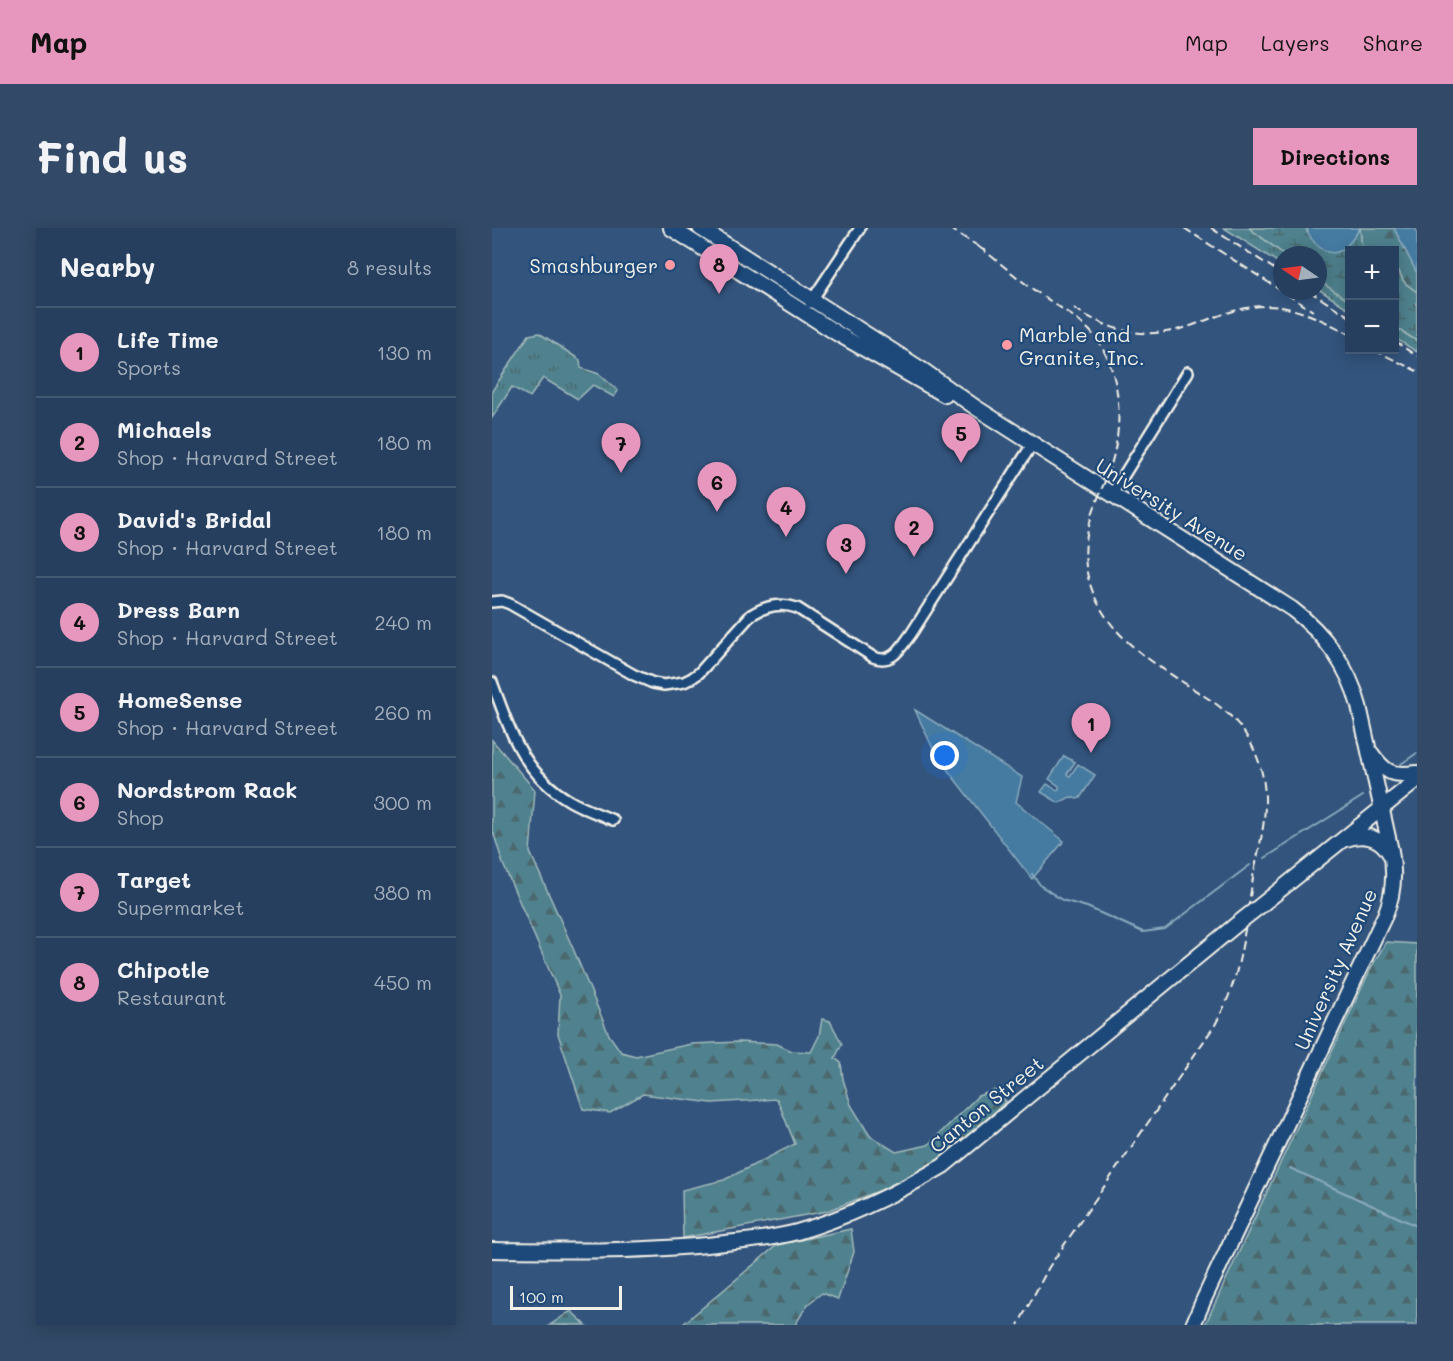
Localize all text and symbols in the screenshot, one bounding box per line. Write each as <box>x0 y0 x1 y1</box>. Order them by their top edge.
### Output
text: Map <box>30 24 87 60</box>
text: Map <box>1185 29 1228 56</box>
text: Layers <box>1261 29 1330 56</box>
text: Share <box>1363 29 1423 56</box>
button: Directions <box>1253 128 1417 185</box>
text: Find us <box>36 129 188 184</box>
pin: 8 <box>700 244 738 294</box>
north arrow <box>1273 246 1327 300</box>
map controls <box>1345 246 1399 354</box>
button: + <box>1345 246 1399 300</box>
text: Nearby <box>60 250 155 284</box>
place label: Smashburger <box>530 252 658 278</box>
text: 8 results <box>347 254 432 280</box>
marker: Smashburger <box>663 258 677 272</box>
button: − <box>1345 300 1399 354</box>
place label: Marble and Granite, Inc. <box>1019 321 1145 370</box>
text: Life Time <box>117 325 219 354</box>
marker: Marble and Granite, Inc. <box>1000 338 1014 352</box>
text: 1 <box>75 339 84 365</box>
text: 130 m <box>377 339 432 365</box>
text: Sports <box>117 354 181 380</box>
pin: 5 <box>942 414 980 463</box>
text: Michaels <box>117 415 212 444</box>
pin: 7 <box>602 424 640 473</box>
text: 2 <box>74 429 85 455</box>
text: 180 m <box>376 429 432 455</box>
text: Shop · Harvard Street <box>117 444 338 470</box>
street label: University Avenue <box>1091 452 1253 566</box>
pin: 6 <box>698 462 736 512</box>
pin: 4 <box>766 488 806 537</box>
text: David's Bridal <box>117 505 272 534</box>
pin: 2 <box>894 508 934 557</box>
text: 3 <box>74 519 86 545</box>
text: 180 m <box>376 519 432 545</box>
pin: 3 <box>826 524 866 574</box>
text: Shop · Harvard Street <box>117 534 338 560</box>
text: Dress Barn <box>117 595 240 624</box>
text: 4 <box>73 609 86 635</box>
text: 240 m <box>374 609 432 635</box>
text: Shop · Harvard Street <box>117 624 338 650</box>
text: HomeSense <box>117 685 242 714</box>
text: 5 <box>74 699 85 725</box>
text: 260 m <box>374 699 432 725</box>
pin: 1 <box>1072 704 1110 753</box>
text: Shop · Harvard Street <box>117 714 338 740</box>
your location <box>930 741 959 770</box>
text: Nordstrom Rack <box>117 775 297 804</box>
text: 6 <box>73 789 86 815</box>
text: 300 m <box>373 789 432 815</box>
text: Shop <box>117 804 164 830</box>
text: Target <box>117 865 191 894</box>
text: 7 <box>74 879 85 905</box>
text: 380 m <box>374 879 432 905</box>
street label: University Avenue <box>1288 884 1382 1054</box>
text: Supermarket <box>117 894 244 920</box>
text: Chipotle <box>117 955 210 984</box>
text: 8 <box>73 969 86 995</box>
text: 450 m <box>374 969 432 995</box>
text: Restaurant <box>117 984 227 1010</box>
street label: Canton Street <box>924 1050 1048 1158</box>
scale bar <box>510 1283 622 1310</box>
text: 100 m <box>519 1286 564 1307</box>

